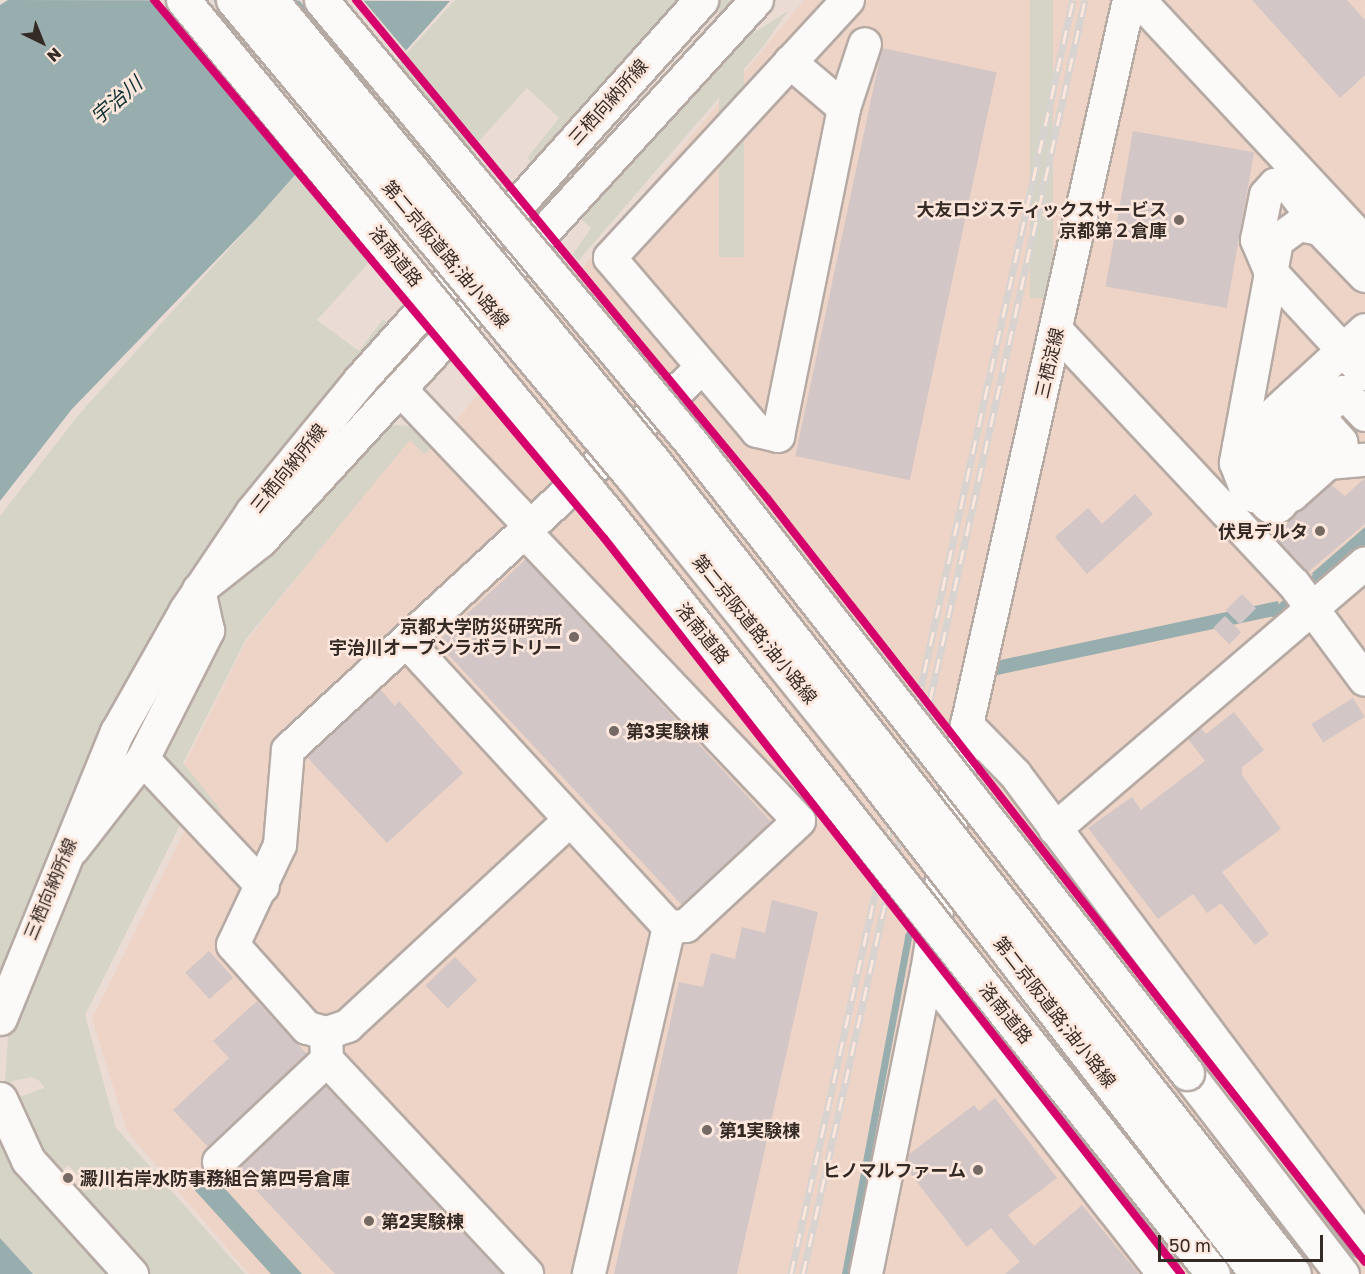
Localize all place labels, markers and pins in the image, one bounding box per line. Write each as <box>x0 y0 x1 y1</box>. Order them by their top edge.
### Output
place label: 大友ロジスティックスサービス 京都第２倉庫 <box>915 199 1167 242</box>
marker: 大友ロジスティックスサービス 京都第２倉庫 <box>1172 213 1186 227</box>
place label: 伏見デルタ <box>1218 520 1308 542</box>
marker: 伏見デルタ <box>1313 524 1327 538</box>
place label: 京都大学防災研究所 宇治川オープンラボラトリー <box>328 616 562 658</box>
marker: 京都大学防災研究所 宇治川オープンラボラトリー <box>567 630 581 644</box>
place label: 第3実験棟 <box>626 720 709 742</box>
marker: 第3実験棟 <box>607 724 621 738</box>
place label: 第1実験棟 <box>719 1119 800 1141</box>
marker: 第1実験棟 <box>700 1123 714 1137</box>
place label: ヒノマルファーム <box>822 1159 966 1181</box>
marker: ヒノマルファーム <box>971 1163 985 1177</box>
place label: 澱川右岸水防事務組合第四号倉庫 <box>80 1167 350 1189</box>
marker: 澱川右岸水防事務組合第四号倉庫 <box>61 1171 75 1185</box>
place label: 第2実験棟 <box>381 1210 464 1232</box>
marker: 第2実験棟 <box>362 1214 376 1228</box>

